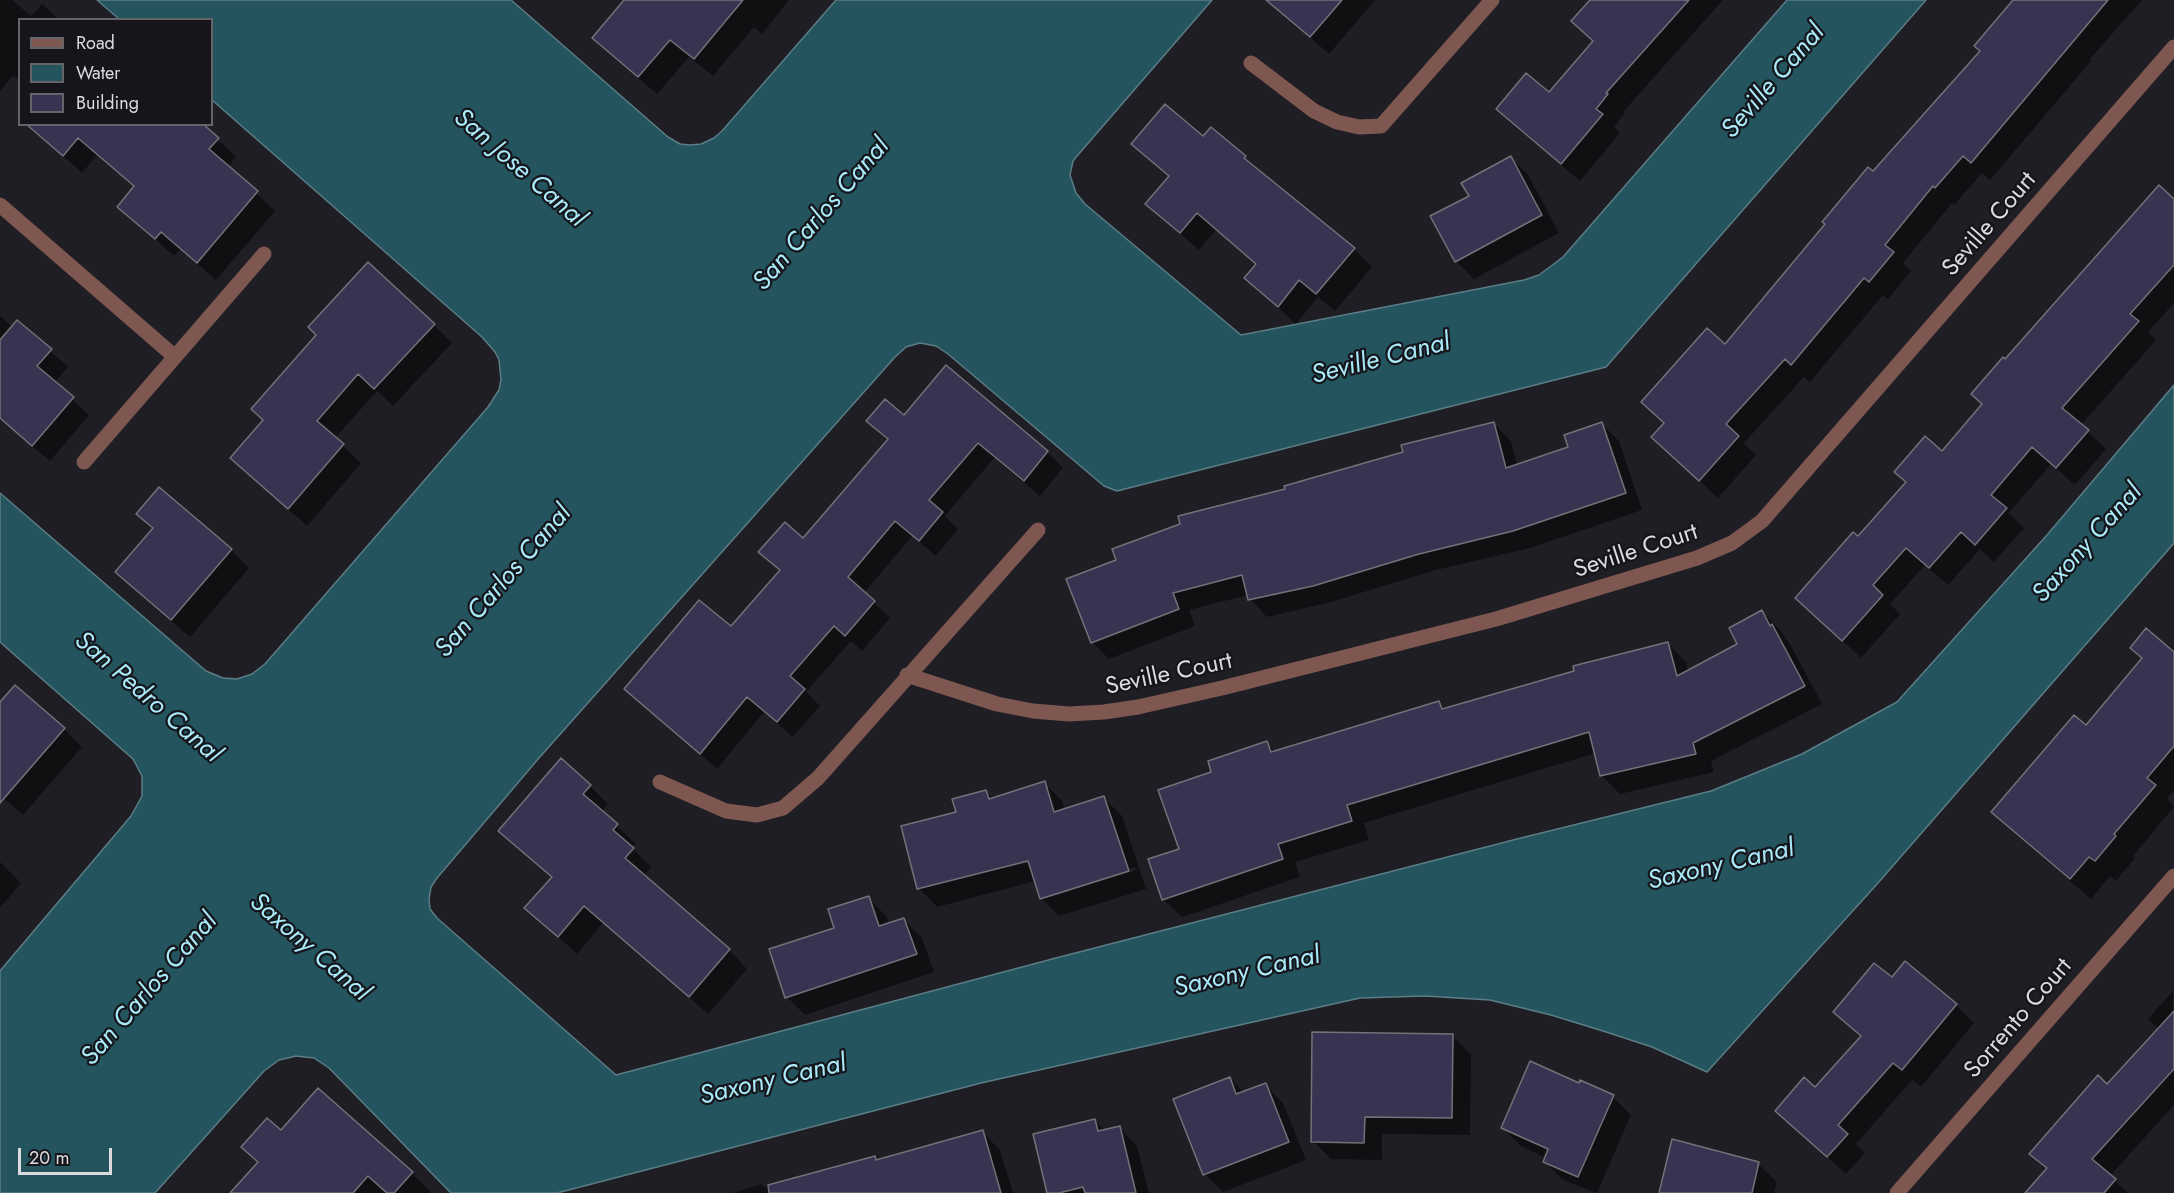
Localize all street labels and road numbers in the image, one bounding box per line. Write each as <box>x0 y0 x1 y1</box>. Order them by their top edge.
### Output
street label: Seville Court <box>1937 167 2043 283</box>
street label: Seville Court <box>1570 518 1702 586</box>
street label: Seville Court <box>1103 648 1235 702</box>
street label: Sorrento Court <box>1959 953 2079 1085</box>

